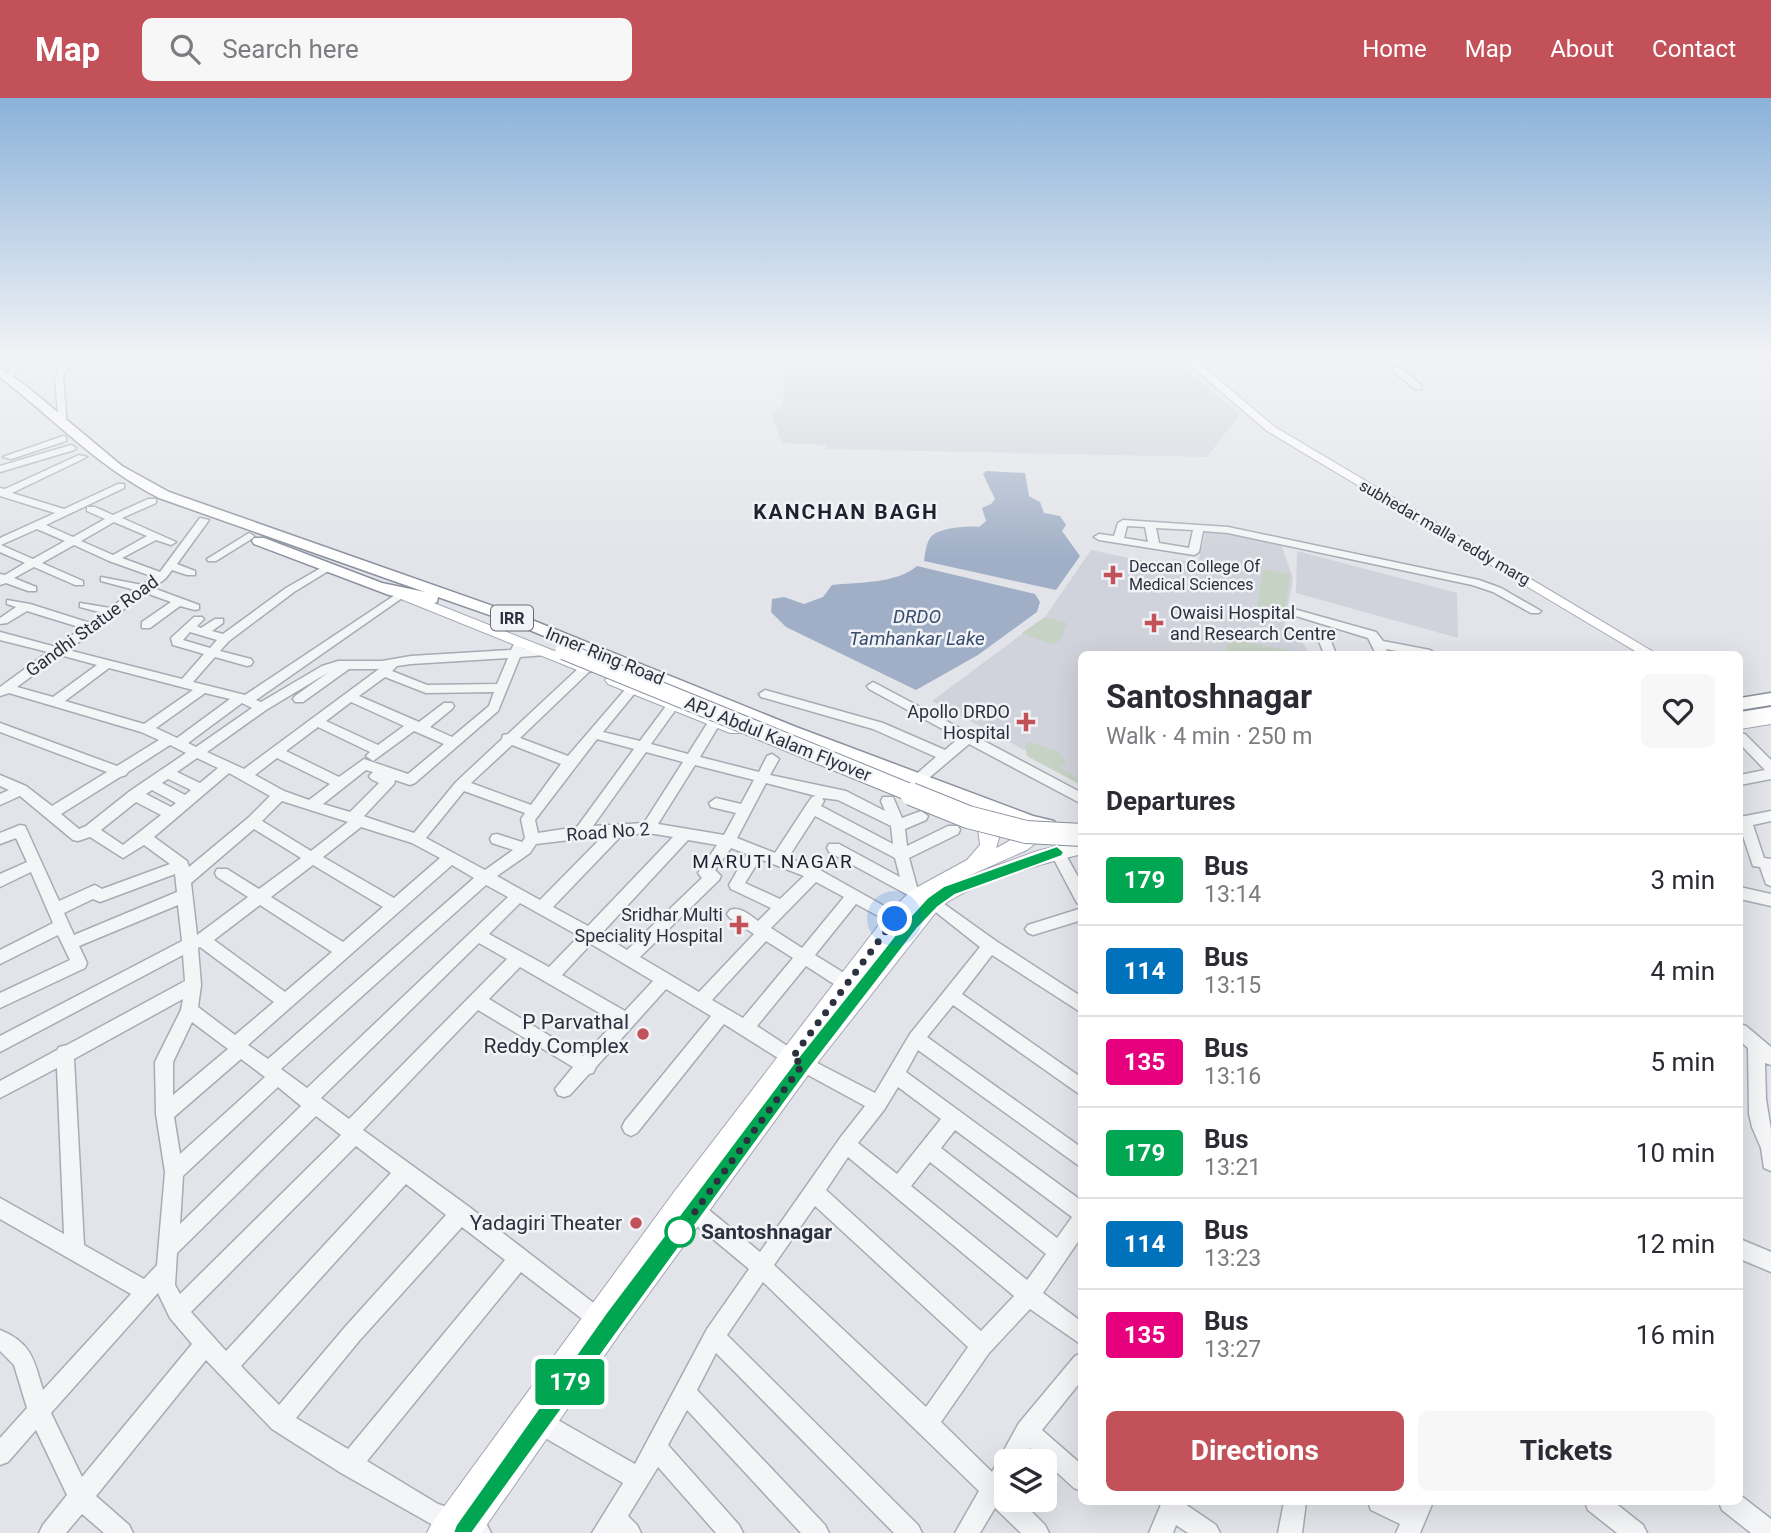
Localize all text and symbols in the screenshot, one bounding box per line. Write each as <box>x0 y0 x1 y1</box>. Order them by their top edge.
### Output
search box <box>142 18 632 81</box>
text: Map <box>35 30 100 69</box>
icon: search <box>166 30 204 68</box>
text: Search here <box>222 34 359 64</box>
text: Home <box>1362 35 1427 63</box>
text: Map <box>1465 35 1512 63</box>
text: About <box>1550 35 1614 63</box>
text: Contact <box>1652 35 1736 63</box>
street label: subhedar malla reddy marg <box>1356 476 1534 589</box>
district label: KANCHAN BAGH <box>753 500 939 524</box>
place label: Deccan College Of Medical Sciences <box>1129 557 1260 594</box>
marker: Deccan College Of Medical Sciences <box>1103 565 1123 585</box>
street label: Gandhi Statue Road <box>21 571 162 681</box>
place label: Owaisi Hospital and Research Centre <box>1170 602 1336 644</box>
water label: DRDO Tamhankar Lake <box>849 605 985 650</box>
road number: IRR <box>491 606 533 631</box>
marker: Owaisi Hospital and Research Centre <box>1144 613 1164 633</box>
street label: Inner Ring Road <box>543 622 668 689</box>
button: heart <box>1641 674 1715 748</box>
text: Santoshnagar <box>1106 677 1312 716</box>
street label: APJ Abdul Kalam Flyover <box>682 692 874 786</box>
place label: Apollo DRDO Hospital <box>907 701 1010 743</box>
marker: Apollo DRDO Hospital <box>1016 712 1036 732</box>
text: Walk · 4 min · 250 m <box>1106 723 1312 750</box>
text: Departures <box>1106 786 1236 816</box>
street label: Road No 2 <box>566 818 650 845</box>
district label: MARUTI NAGAR <box>692 850 854 873</box>
text: Bus <box>1204 851 1249 881</box>
text: 3 min <box>1650 865 1715 895</box>
text: 179 <box>1124 866 1165 894</box>
text: 13:14 <box>1204 881 1261 908</box>
your location <box>877 901 912 936</box>
place label: Sridhar Multi Speciality Hospital <box>575 904 723 946</box>
marker: Sridhar Multi Speciality Hospital <box>729 915 749 935</box>
text: Bus <box>1204 942 1249 972</box>
text: 4 min <box>1650 956 1715 986</box>
text: 114 <box>1124 957 1165 985</box>
text: 13:15 <box>1204 972 1261 999</box>
place label: P Parvathal Reddy Complex <box>484 1010 629 1058</box>
marker: P Parvathal Reddy Complex <box>635 1026 651 1042</box>
text: Bus <box>1204 1033 1249 1063</box>
text: 5 min <box>1650 1047 1715 1077</box>
text: 135 <box>1124 1048 1165 1076</box>
text: 13:16 <box>1204 1063 1261 1090</box>
text: Bus <box>1204 1124 1249 1154</box>
text: 10 min <box>1636 1138 1715 1168</box>
text: 179 <box>1124 1139 1165 1167</box>
text: 13:21 <box>1204 1154 1261 1181</box>
place label: Yadagiri Theater <box>470 1211 622 1235</box>
marker: Yadagiri Theater <box>628 1215 644 1231</box>
text: Bus <box>1204 1215 1249 1245</box>
marker: Santoshnagar <box>665 1217 695 1247</box>
place label: Santoshnagar <box>701 1220 832 1244</box>
text: 12 min <box>1636 1229 1715 1259</box>
text: 114 <box>1124 1230 1165 1258</box>
text: 13:23 <box>1204 1245 1261 1272</box>
text: Bus <box>1204 1306 1249 1336</box>
text: 16 min <box>1636 1320 1715 1350</box>
text: 135 <box>1124 1321 1165 1349</box>
text: 13:27 <box>1204 1336 1261 1363</box>
line badge: 179 <box>530 1359 610 1405</box>
text: 179 <box>549 1368 591 1396</box>
button: Directions <box>1106 1411 1404 1491</box>
button: Tickets <box>1418 1411 1715 1491</box>
map controls <box>994 1449 1057 1512</box>
button: layers <box>994 1449 1057 1512</box>

